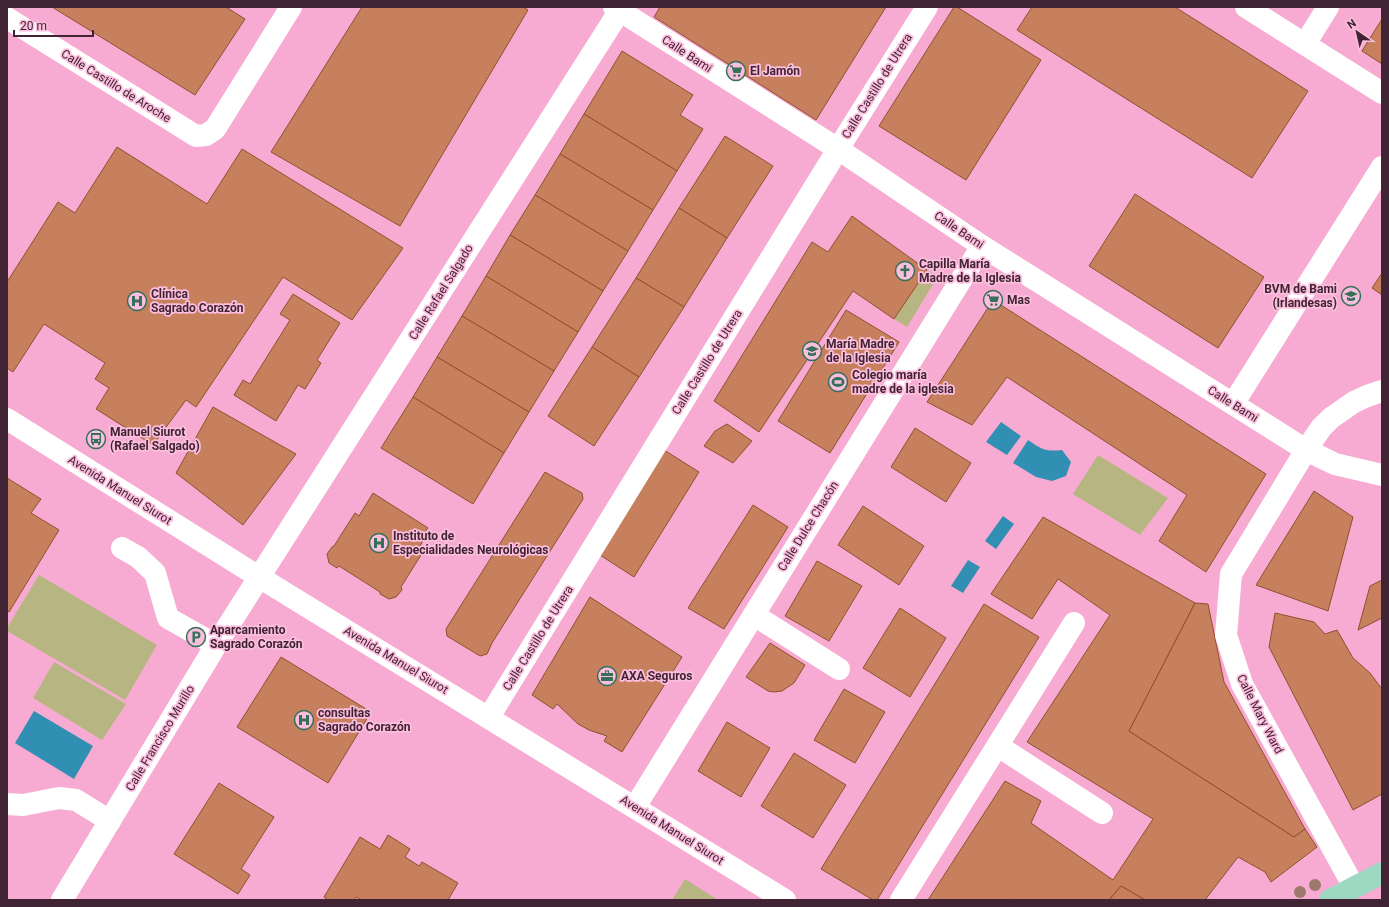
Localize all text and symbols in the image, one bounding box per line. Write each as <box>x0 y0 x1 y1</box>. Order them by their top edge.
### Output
scale bar <box>14 12 93 38</box>
north arrow <box>1337 12 1377 52</box>
text: N <box>1345 16 1359 32</box>
text: 20 m <box>20 19 47 33</box>
street label: Calle Castillo de Utrera <box>839 31 915 141</box>
street label: Calle Bami <box>659 33 715 75</box>
street label: Calle Castillo de Aroche <box>59 47 173 125</box>
supermarket icon: El Jamón <box>725 60 747 82</box>
place label: El Jamón <box>750 64 800 78</box>
street label: Calle Bami <box>931 208 987 252</box>
street label: Calle Rafael Salgado <box>406 242 476 342</box>
place label: Capilla María Madre de la Iglesia <box>919 257 1022 285</box>
church icon: Capilla María Madre de la Iglesia <box>894 260 916 282</box>
place label: BVM de Bami (Irlandesas) <box>1264 282 1337 310</box>
school or university icon: BVM de Bami (Irlandesas) <box>1340 285 1362 307</box>
place label: Clínica Sagrado Corazón <box>151 287 244 315</box>
supermarket icon: Mas <box>982 289 1004 311</box>
hospital icon: Clínica Sagrado Corazón <box>126 290 148 312</box>
place label: Mas <box>1007 293 1030 307</box>
street label: Calle Castillo de Utrera <box>669 307 745 417</box>
place label: María Madre de la Iglesia <box>826 337 895 365</box>
school or university icon: María Madre de la Iglesia <box>801 340 823 362</box>
place label: Colegio maría madre de la iglesia <box>852 368 954 396</box>
sports icon: Colegio maría madre de la iglesia <box>827 371 849 393</box>
street label: Calle Bami <box>1205 383 1261 425</box>
place label: Manuel Siurot (Rafael Salgado) <box>110 425 200 453</box>
bus stop icon: Manuel Siurot (Rafael Salgado) <box>85 428 107 450</box>
street label: Avenida Manuel Siurot <box>66 452 174 528</box>
street label: Calle Dulce Chacón <box>775 479 841 573</box>
place label: Instituto de Especialidades Neurológicas <box>393 529 548 557</box>
hospital icon: Instituto de Especialidades Neurológicas <box>368 532 390 554</box>
street label: Calle Castillo de Utrera <box>500 583 576 693</box>
place label: Aparcamiento Sagrado Corazón <box>210 623 303 651</box>
street label: Avenida Manuel Siurot <box>341 623 451 697</box>
parking icon: Aparcamiento Sagrado Corazón <box>185 626 207 648</box>
office icon: AXA Seguros <box>596 665 618 687</box>
place label: AXA Seguros <box>621 669 692 683</box>
street label: Calle Mary Ward <box>1234 672 1286 756</box>
street label: Calle Francisco Murillo <box>123 682 197 794</box>
place label: consultas Sagrado Corazón <box>318 706 411 734</box>
hospital icon: consultas Sagrado Corazón <box>293 709 315 731</box>
street label: Avenida Manuel Siurot <box>618 792 726 868</box>

